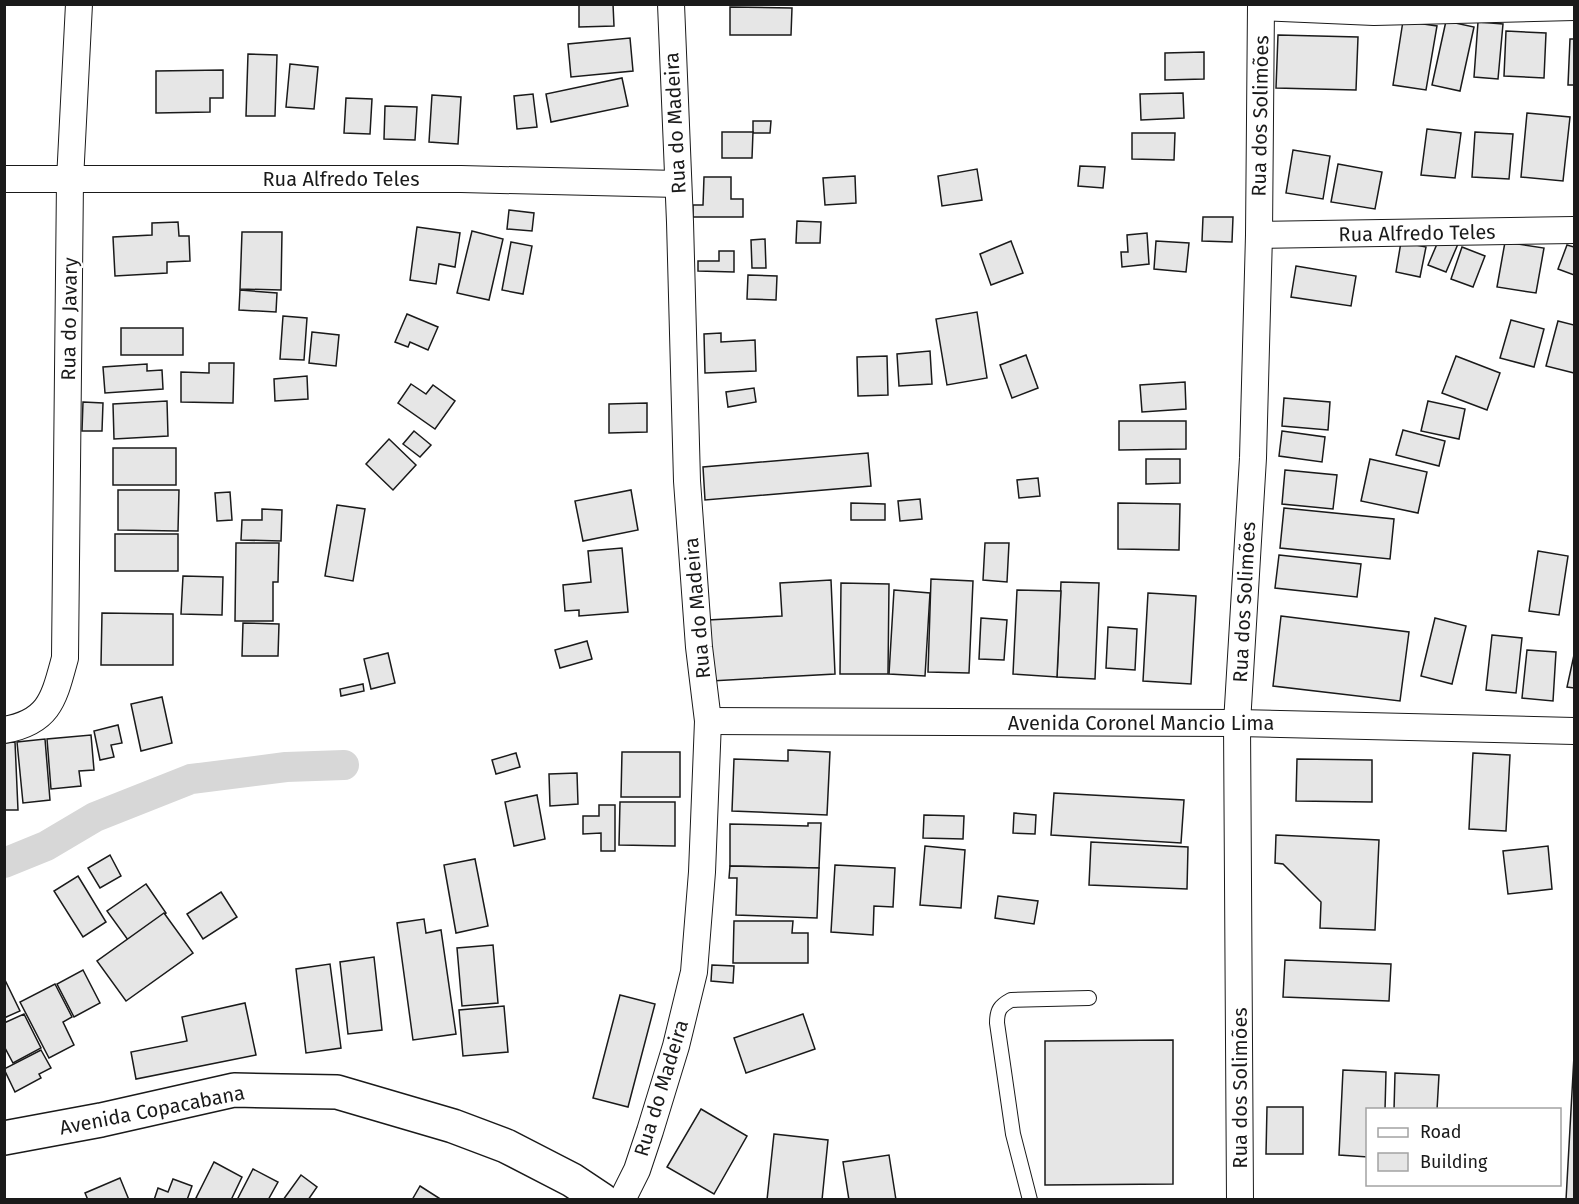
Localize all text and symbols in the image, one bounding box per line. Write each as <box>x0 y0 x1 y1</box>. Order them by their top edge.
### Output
street label: Rua dos Solimões <box>1247 35 1273 197</box>
street label: Rua do Madeira <box>659 52 691 194</box>
street label: Rua Alfredo Teles <box>262 167 420 191</box>
street label: Rua Alfredo Teles <box>1338 220 1496 246</box>
street label: Rua do Javary <box>56 257 82 381</box>
street label: Rua dos Solimões <box>1228 521 1260 683</box>
street label: Rua do Madeira <box>679 536 715 680</box>
street label: Avenida Coronel Mancio Lima <box>1008 711 1274 735</box>
street label: Rua dos Solimões <box>1228 1007 1252 1169</box>
street label: Rua do Madeira <box>629 1017 693 1159</box>
street label: Avenida Copacabana <box>57 1080 247 1140</box>
legend <box>1366 1108 1561 1186</box>
text: Road <box>1420 1121 1462 1143</box>
text: Building <box>1420 1151 1488 1173</box>

